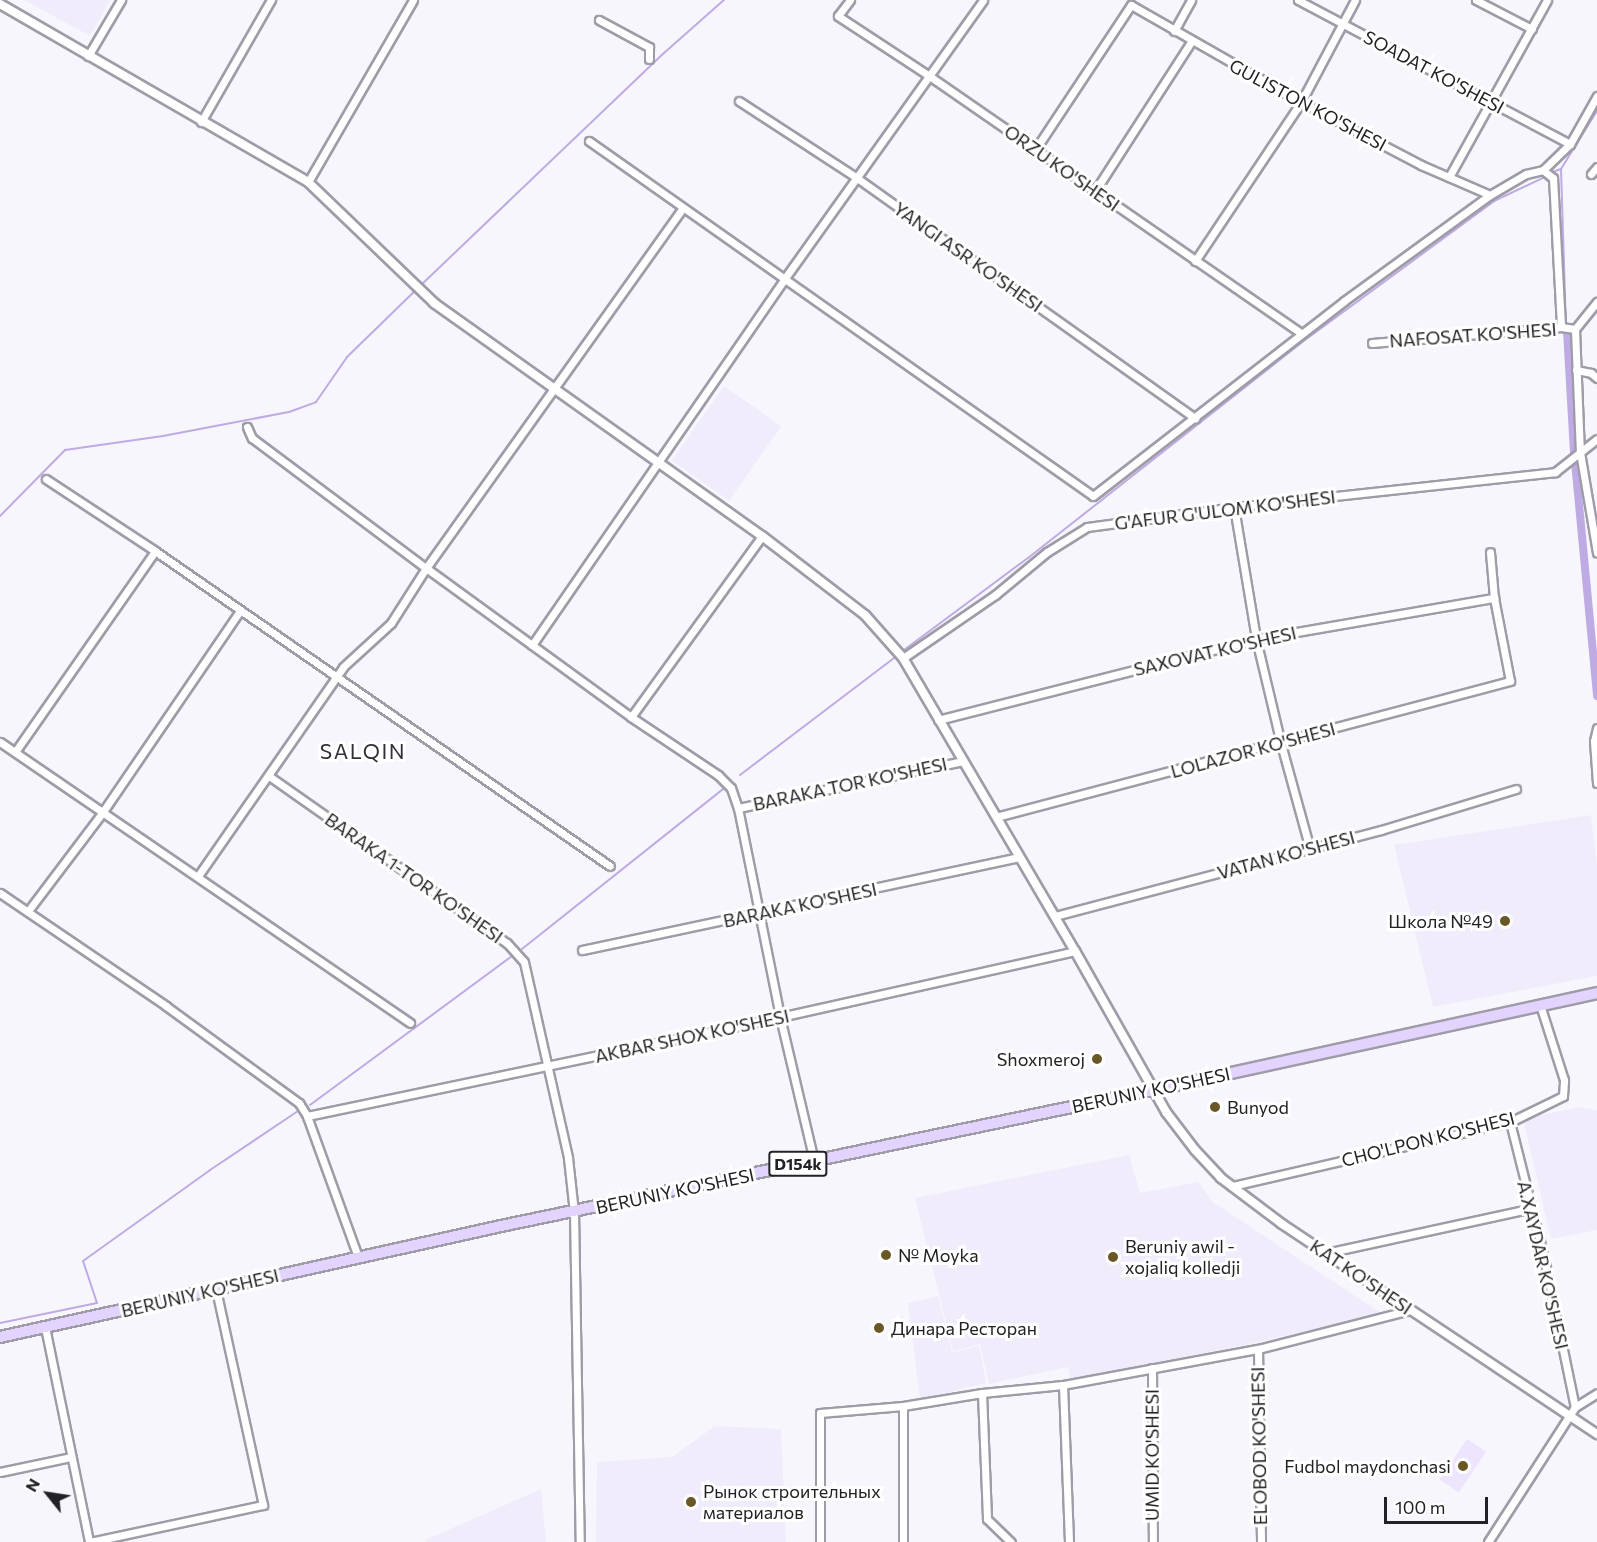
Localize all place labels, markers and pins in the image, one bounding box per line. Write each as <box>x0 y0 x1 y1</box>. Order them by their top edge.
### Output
place label: Школа №49 <box>1388 910 1493 932</box>
marker: Школа №49 <box>1498 914 1512 928</box>
place label: Shoxmeroj <box>997 1048 1085 1070</box>
marker: Shoxmeroj <box>1090 1052 1104 1066</box>
place label: Bunyod <box>1227 1096 1289 1118</box>
marker: Bunyod <box>1208 1100 1222 1114</box>
place label: Beruniy awil - xojaliq kolledji <box>1125 1236 1240 1278</box>
place label: № Moyka <box>898 1244 979 1266</box>
marker: № Moyka <box>879 1248 893 1262</box>
marker: Beruniy awil - xojaliq kolledji <box>1106 1250 1120 1264</box>
place label: Динара Ресторан <box>891 1317 1037 1339</box>
marker: Динара Ресторан <box>872 1321 886 1335</box>
place label: Fudbol maydonchasi <box>1284 1455 1451 1477</box>
marker: Fudbol maydonchasi <box>1456 1459 1470 1473</box>
place label: Рынок строительных материалов <box>703 1481 881 1524</box>
marker: Рынок строительных материалов <box>684 1495 698 1509</box>

